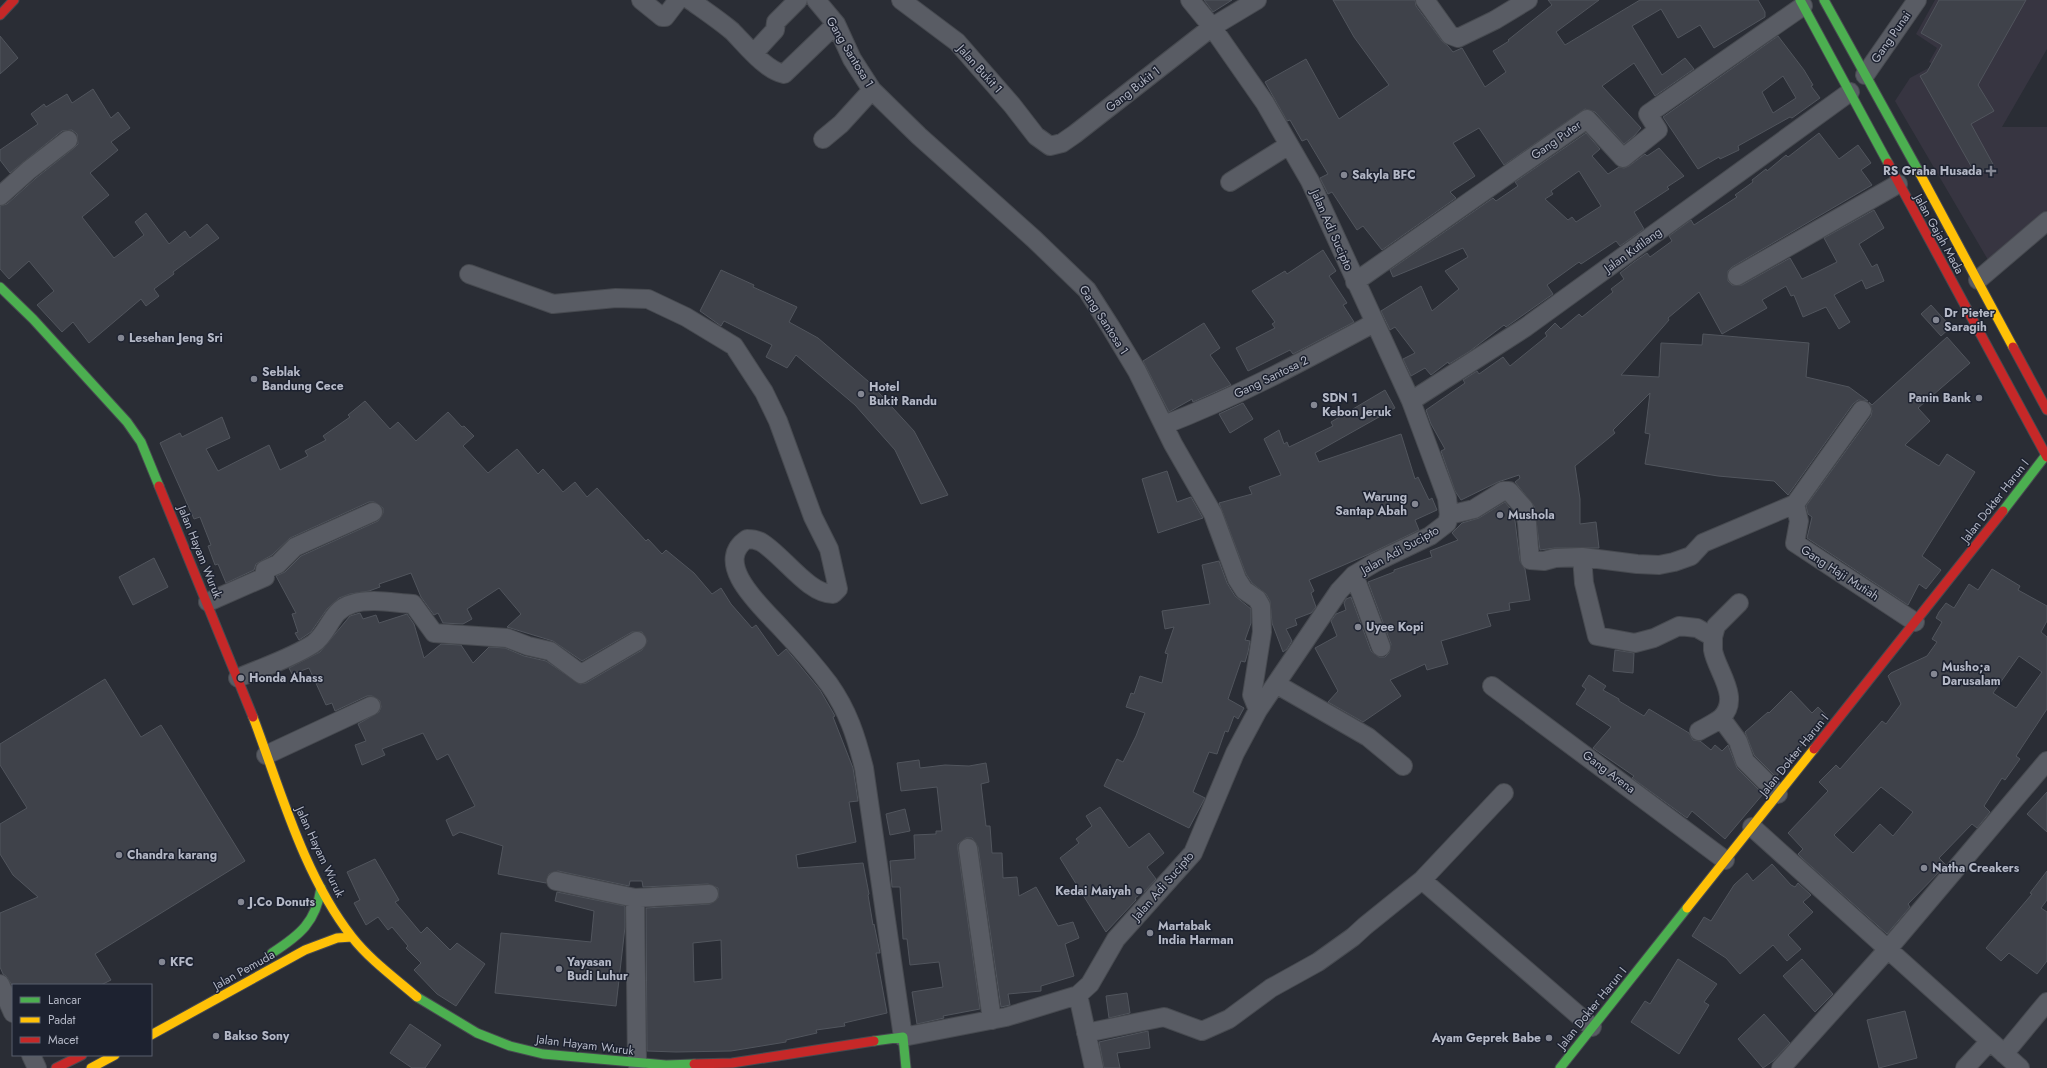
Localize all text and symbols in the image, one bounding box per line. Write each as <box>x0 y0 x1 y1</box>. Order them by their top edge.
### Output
street label: Gang Punai <box>1867 7 1915 67</box>
street label: Gang Santosa 1 <box>822 13 878 91</box>
street label: Jalan Bukit 1 <box>952 39 1007 97</box>
street label: Gang Bukit 1 <box>1102 62 1164 116</box>
street label: Gang Puter <box>1527 116 1585 164</box>
place label: RS Graha Husada <box>1883 162 1982 180</box>
marker: RS Graha Husada <box>1985 165 1997 177</box>
place label: Sakyla BFC <box>1352 166 1416 184</box>
marker: Sakyla BFC <box>1339 170 1349 180</box>
street label: Jalan Adi Sucipto <box>1305 185 1358 274</box>
street label: Jalan Gajah Mada <box>1909 189 1969 277</box>
street label: Jalan Kutilang <box>1599 223 1666 278</box>
street label: Gang Santosa 1 <box>1075 282 1133 358</box>
place label: Dr Pieter Saragih <box>1944 304 1995 336</box>
marker: Dr Pieter Saragih <box>1931 315 1941 325</box>
place label: Lesehan Jeng Sri <box>129 329 223 347</box>
marker: Lesehan Jeng Sri <box>116 333 126 343</box>
street label: Gang Santosa 2 <box>1231 351 1311 403</box>
place label: Seblak Bandung Cece <box>262 363 344 395</box>
marker: Seblak Bandung Cece <box>249 374 259 384</box>
place label: Hotel Bukit Randu <box>869 378 937 410</box>
marker: Hotel Bukit Randu <box>856 389 866 399</box>
place label: SDN 1 Kebon Jeruk <box>1322 389 1392 421</box>
place label: Panin Bank <box>1908 389 1971 407</box>
marker: Panin Bank <box>1974 393 1984 403</box>
marker: SDN 1 Kebon Jeruk <box>1309 400 1319 410</box>
street label: Jalan Dokter Harun I <box>1955 455 2033 548</box>
place label: Warung Santap Abah <box>1335 488 1407 520</box>
marker: Warung Santap Abah <box>1410 499 1420 509</box>
street label: Jalan Hayam Wuruk <box>172 501 227 602</box>
place label: Mushola <box>1508 506 1555 524</box>
marker: Mushola <box>1495 510 1505 520</box>
street label: Jalan Adi Sucipto <box>1356 521 1443 580</box>
street label: Gang Haji Mutiah <box>1797 541 1883 605</box>
place label: Uyee Kopi <box>1366 618 1424 636</box>
marker: Uyee Kopi <box>1353 622 1363 632</box>
place label: Musho;a Darusalam <box>1942 658 2001 690</box>
place label: Honda Ahass <box>249 669 323 687</box>
marker: Musho;a Darusalam <box>1929 669 1939 679</box>
marker: Honda Ahass <box>236 673 246 683</box>
street label: Jalan Dokter Harun I <box>1754 710 1833 802</box>
street label: Gang Arena <box>1579 746 1639 798</box>
street label: Jalan Hayam Wuruk <box>290 802 349 901</box>
place label: Chandra karang <box>127 846 217 864</box>
street label: Jalan Adi Sucipto <box>1126 847 1198 926</box>
marker: Chandra karang <box>114 850 124 860</box>
place label: Natha Creakers <box>1932 859 2020 877</box>
marker: Natha Creakers <box>1919 863 1929 873</box>
place label: Kedai Maiyah <box>1055 882 1131 900</box>
marker: Kedai Maiyah <box>1134 886 1144 896</box>
place label: J.Co Donuts <box>247 893 315 911</box>
marker: J.Co Donuts <box>236 897 246 907</box>
place label: Martabak India Harman <box>1158 917 1234 949</box>
marker: Martabak India Harman <box>1145 928 1155 938</box>
street label: Jalan Pemuda <box>208 946 278 995</box>
place label: KFC <box>170 953 193 971</box>
place label: Yayasan Budi Luhur <box>566 953 628 985</box>
marker: KFC <box>157 957 167 967</box>
street label: Jalan Dokter Harun I <box>1552 963 1631 1055</box>
marker: Yayasan Budi Luhur <box>554 964 564 974</box>
legend <box>12 984 152 1056</box>
text: Lancar <box>48 991 82 1009</box>
text: Padat <box>48 1011 76 1029</box>
place label: Bakso Sony <box>224 1027 290 1045</box>
place label: Ayam Geprek Babe <box>1431 1029 1541 1047</box>
street label: Jalan Hayam Wuruk <box>533 1030 636 1060</box>
text: Macet <box>48 1031 78 1049</box>
marker: Bakso Sony <box>211 1031 221 1041</box>
marker: Ayam Geprek Babe <box>1544 1033 1554 1043</box>

